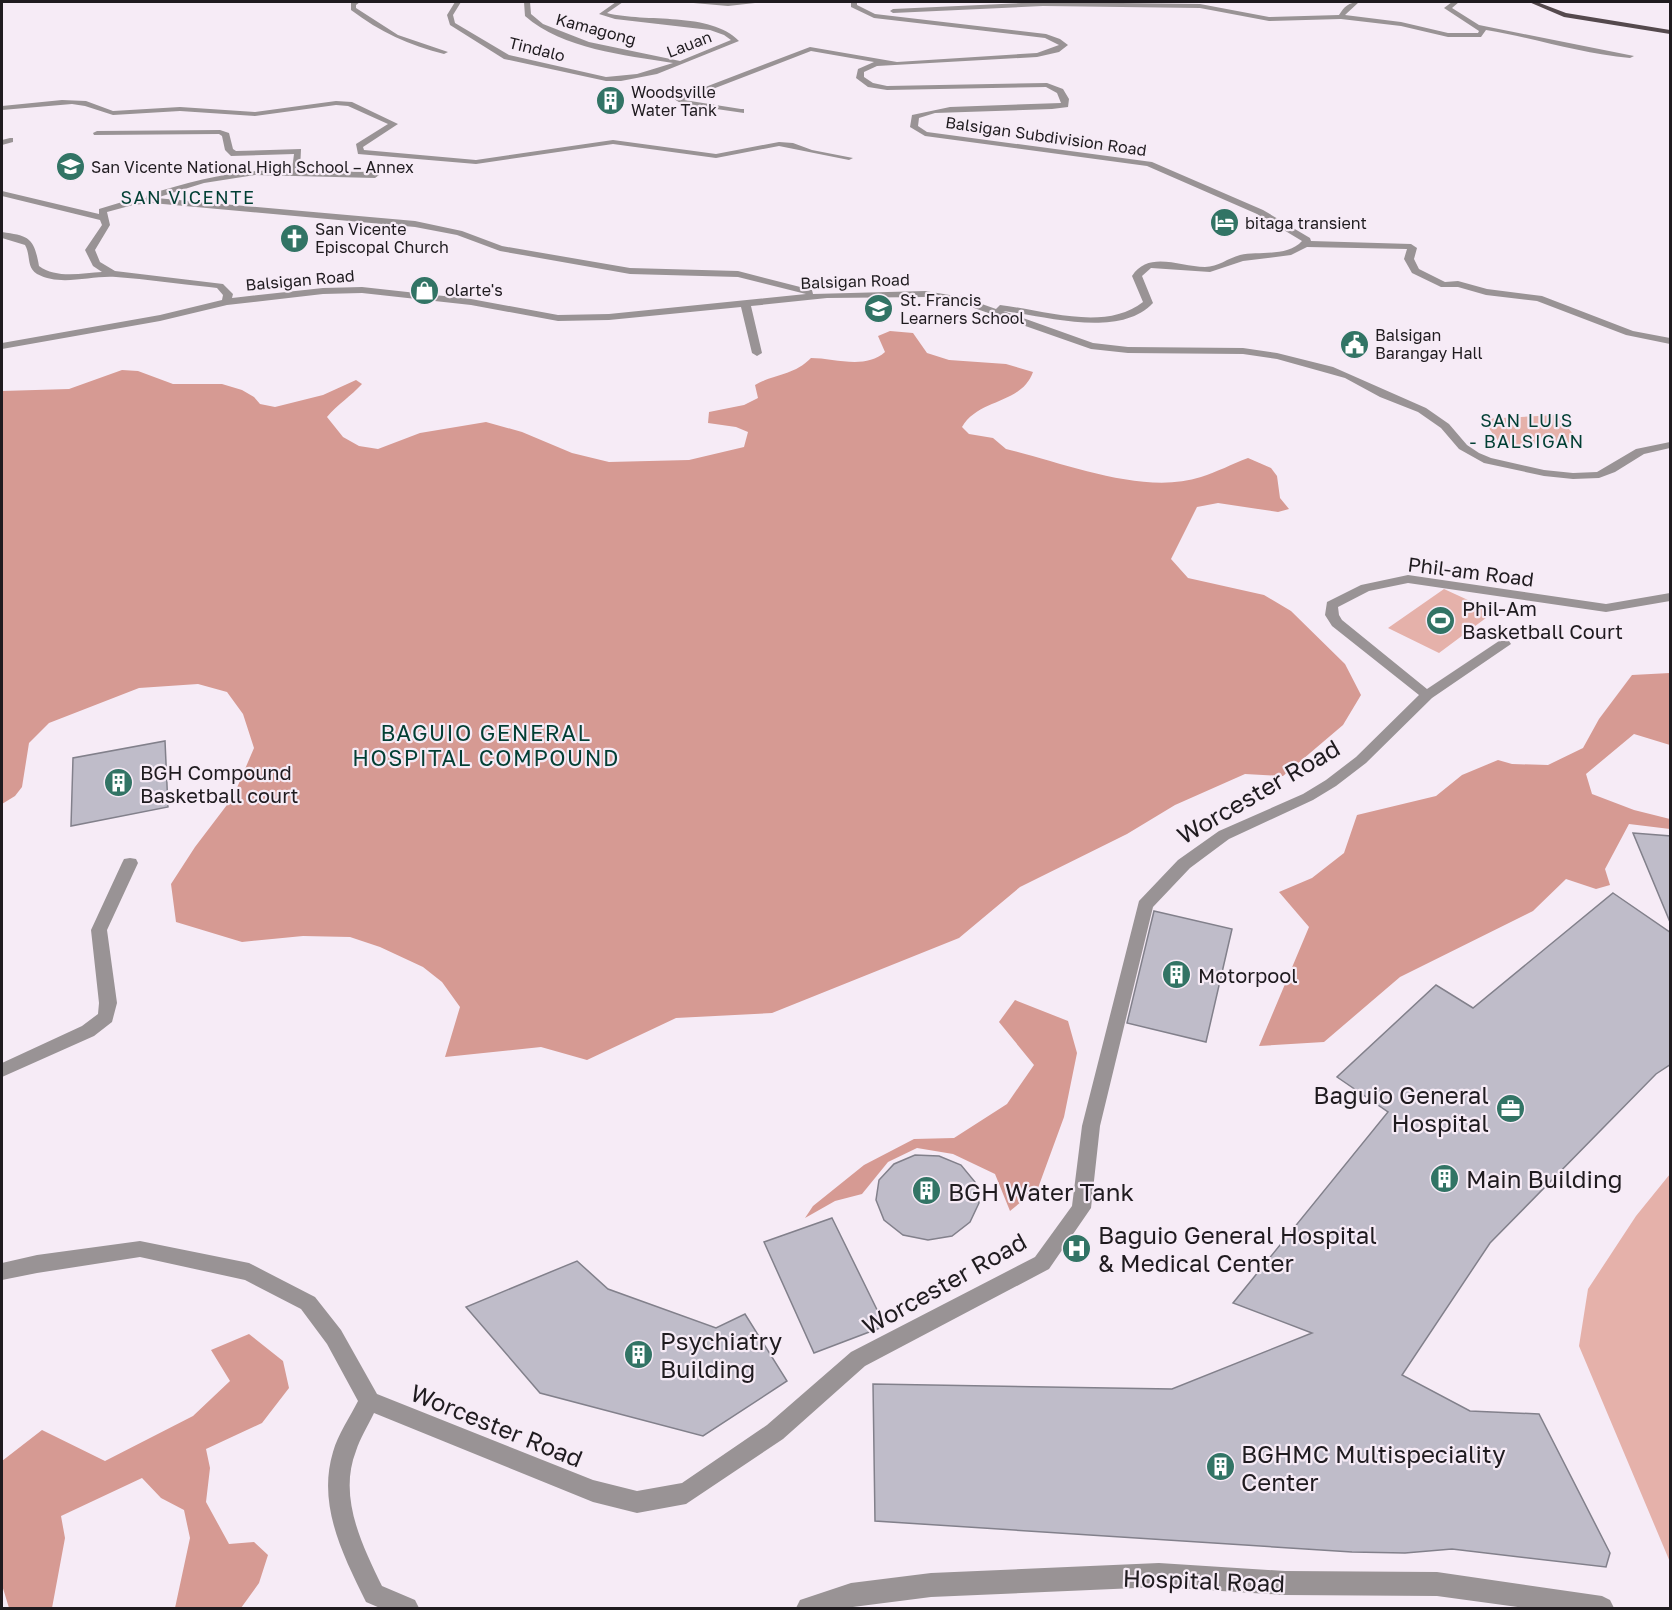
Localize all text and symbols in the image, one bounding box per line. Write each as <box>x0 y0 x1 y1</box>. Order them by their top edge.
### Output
street label: Kamagong <box>554 9 638 49</box>
street label: Lauan <box>664 26 714 62</box>
street label: Tindalo <box>507 32 567 66</box>
place label: Woodsville Water Tank <box>631 82 717 120</box>
building icon: Woodsville Water Tank <box>594 85 626 117</box>
street label: Balsigan Subdivision Road <box>944 112 1148 160</box>
school or university icon: San Vicente National High School – Annex <box>54 151 86 183</box>
place label: San Vicente National High School – Annex <box>91 157 414 177</box>
district label: SAN VICENTE <box>121 186 255 208</box>
hotel icon: bitaga transient <box>1208 207 1240 239</box>
place label: bitaga transient <box>1245 213 1367 233</box>
place label: San Vicente Episcopal Church <box>315 219 449 257</box>
church icon: San Vicente Episcopal Church <box>278 222 310 254</box>
street label: Balsigan Road <box>245 265 355 295</box>
street label: Balsigan Road <box>800 269 910 293</box>
shop icon: olarte's <box>408 274 440 306</box>
place label: olarte's <box>445 280 503 300</box>
place label: St. Francis Learners School <box>900 290 1024 328</box>
school or university icon: St. Francis Learners School <box>863 293 895 325</box>
place label: Balsigan Barangay Hall <box>1375 325 1483 363</box>
public building icon: Balsigan Barangay Hall <box>1338 328 1370 360</box>
district label: SAN LUIS - BALSIGAN <box>1469 409 1585 452</box>
street label: Phil-am Road <box>1407 551 1535 591</box>
place label: Phil-Am Basketball Court <box>1462 596 1623 643</box>
sports icon: Phil-Am Basketball Court <box>1425 604 1457 636</box>
district label: BAGUIO GENERAL HOSPITAL COMPOUND <box>352 719 620 771</box>
street label: Worcester Road <box>1172 733 1344 849</box>
place label: BGH Compound Basketball court <box>140 760 298 807</box>
building icon: BGH Compound Basketball court <box>103 767 135 799</box>
building icon: Motorpool <box>1161 959 1193 991</box>
place label: Motorpool <box>1198 963 1298 987</box>
place label: Baguio General Hospital <box>1313 1080 1489 1137</box>
office icon: Baguio General Hospital <box>1494 1092 1526 1124</box>
building icon: Main Building <box>1429 1162 1461 1194</box>
place label: Main Building <box>1466 1164 1623 1193</box>
building icon: BGH Water Tank <box>911 1175 943 1207</box>
place label: BGH Water Tank <box>948 1177 1134 1206</box>
place label: Baguio General Hospital & Medical Center <box>1098 1220 1377 1277</box>
street label: Worcester Road <box>857 1226 1031 1340</box>
hospital icon: Baguio General Hospital & Medical Center <box>1061 1232 1093 1264</box>
place label: Psychiatry Building <box>660 1326 782 1383</box>
building icon: Psychiatry Building <box>623 1338 655 1370</box>
street label: Worcester Road <box>407 1377 587 1473</box>
place label: BGHMC Multispeciality Center <box>1241 1439 1506 1496</box>
building icon: BGHMC Multispeciality Center <box>1204 1451 1236 1483</box>
street label: Hospital Road <box>1122 1563 1286 1597</box>

